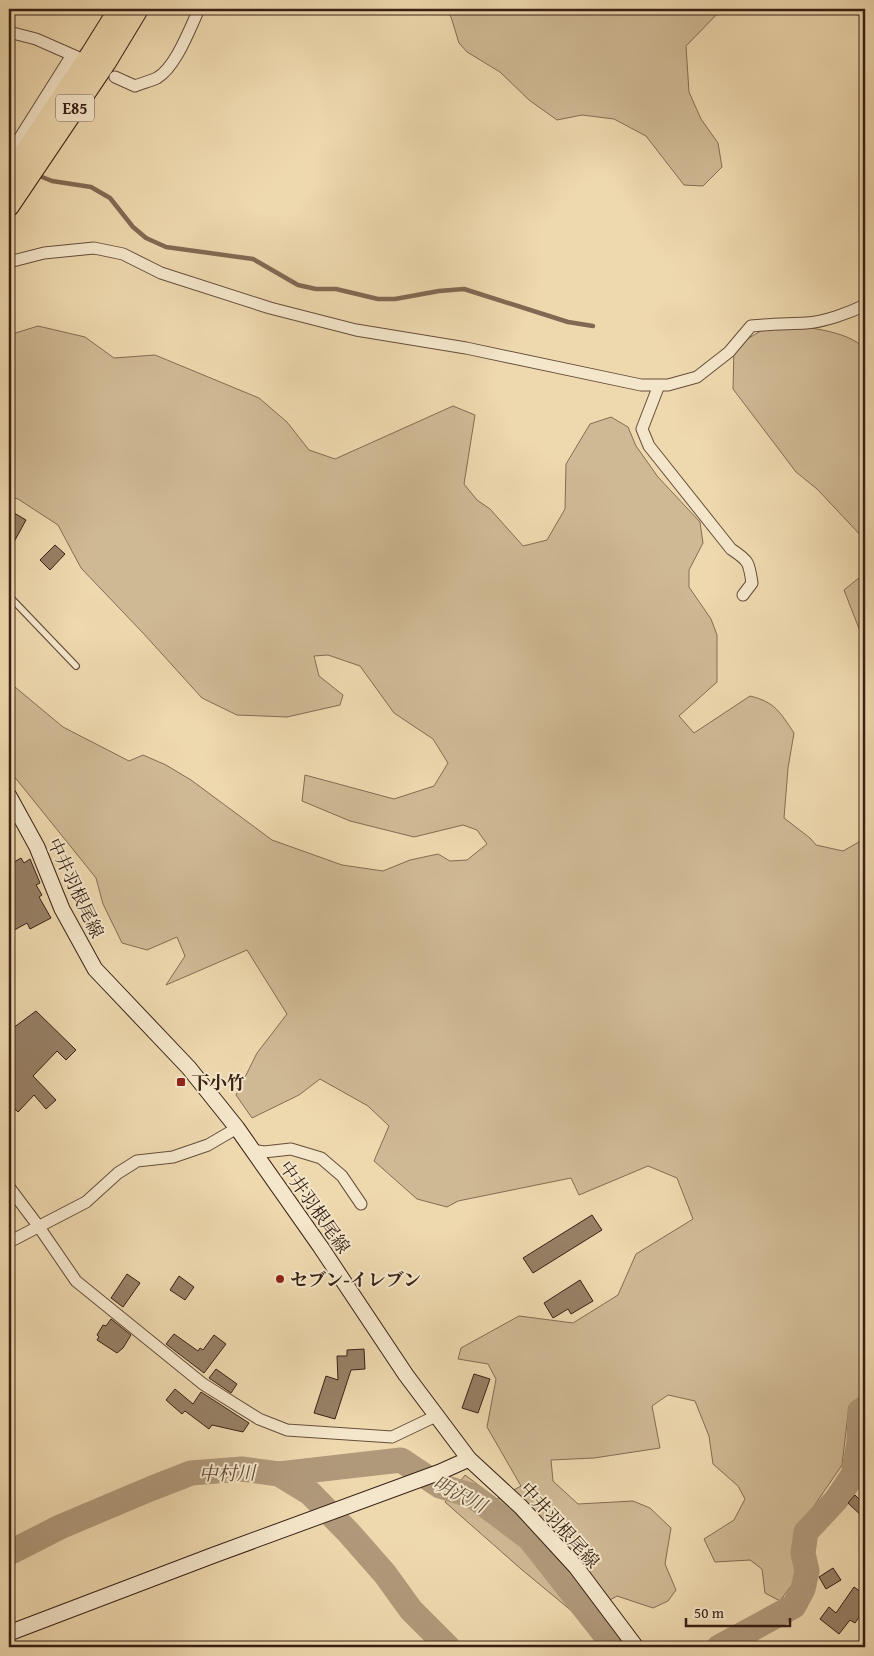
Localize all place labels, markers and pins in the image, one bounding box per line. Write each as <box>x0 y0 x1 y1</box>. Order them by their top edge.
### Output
place label: 下小竹 <box>191 1069 245 1096</box>
marker: 下小竹 <box>175 1076 187 1088</box>
place label: セブン-イレブン <box>290 1266 421 1293</box>
marker: セブン-イレブン <box>274 1273 286 1285</box>

